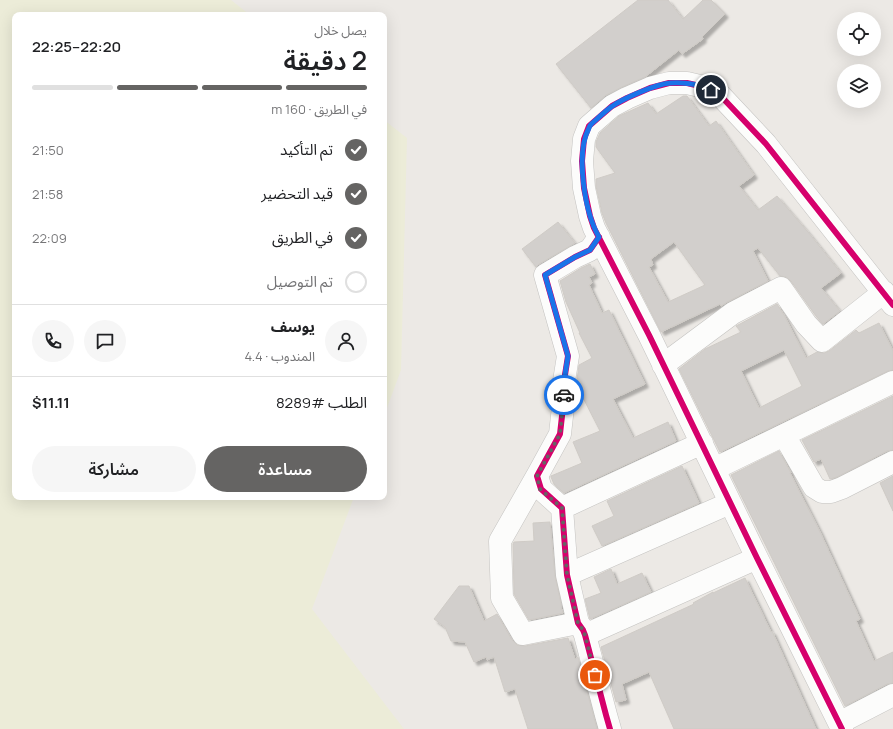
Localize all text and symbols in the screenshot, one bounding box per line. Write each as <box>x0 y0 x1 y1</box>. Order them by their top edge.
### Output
map controls <box>837 12 881 108</box>
button: locate <box>837 12 881 56</box>
text: يصل خلال <box>314 21 367 39</box>
text: 22:20–22:25 <box>32 36 121 57</box>
text: 2 دقيقة <box>283 42 367 78</box>
button: layers <box>837 64 881 108</box>
pin <box>694 73 728 107</box>
icon: home <box>700 79 722 101</box>
text: في الطريق · 160 m <box>271 100 367 118</box>
text: تم التأكيد <box>280 139 333 160</box>
icon: check <box>345 139 367 161</box>
text: 21:50 <box>32 141 64 159</box>
text: قيد التحضير <box>261 183 333 204</box>
icon: check <box>345 183 367 205</box>
text: 21:58 <box>32 185 63 203</box>
text: في الطريق <box>272 227 333 248</box>
icon: check <box>345 227 367 249</box>
text: 22:09 <box>32 229 67 247</box>
text: تم التوصيل <box>267 271 333 292</box>
text: يوسف <box>271 316 315 337</box>
button: phone <box>32 320 74 362</box>
button: chat <box>84 320 126 362</box>
button: person <box>325 320 367 362</box>
text: المندوب · 4.4 <box>244 347 315 365</box>
courier <box>544 375 584 415</box>
icon: car <box>553 384 575 406</box>
text: $11.11 <box>32 392 70 413</box>
text: الطلب #8289 <box>276 392 367 413</box>
button: مشاركة <box>32 446 196 492</box>
button: مساعدة <box>204 446 367 492</box>
pin <box>578 658 612 692</box>
icon: bag <box>584 664 606 686</box>

